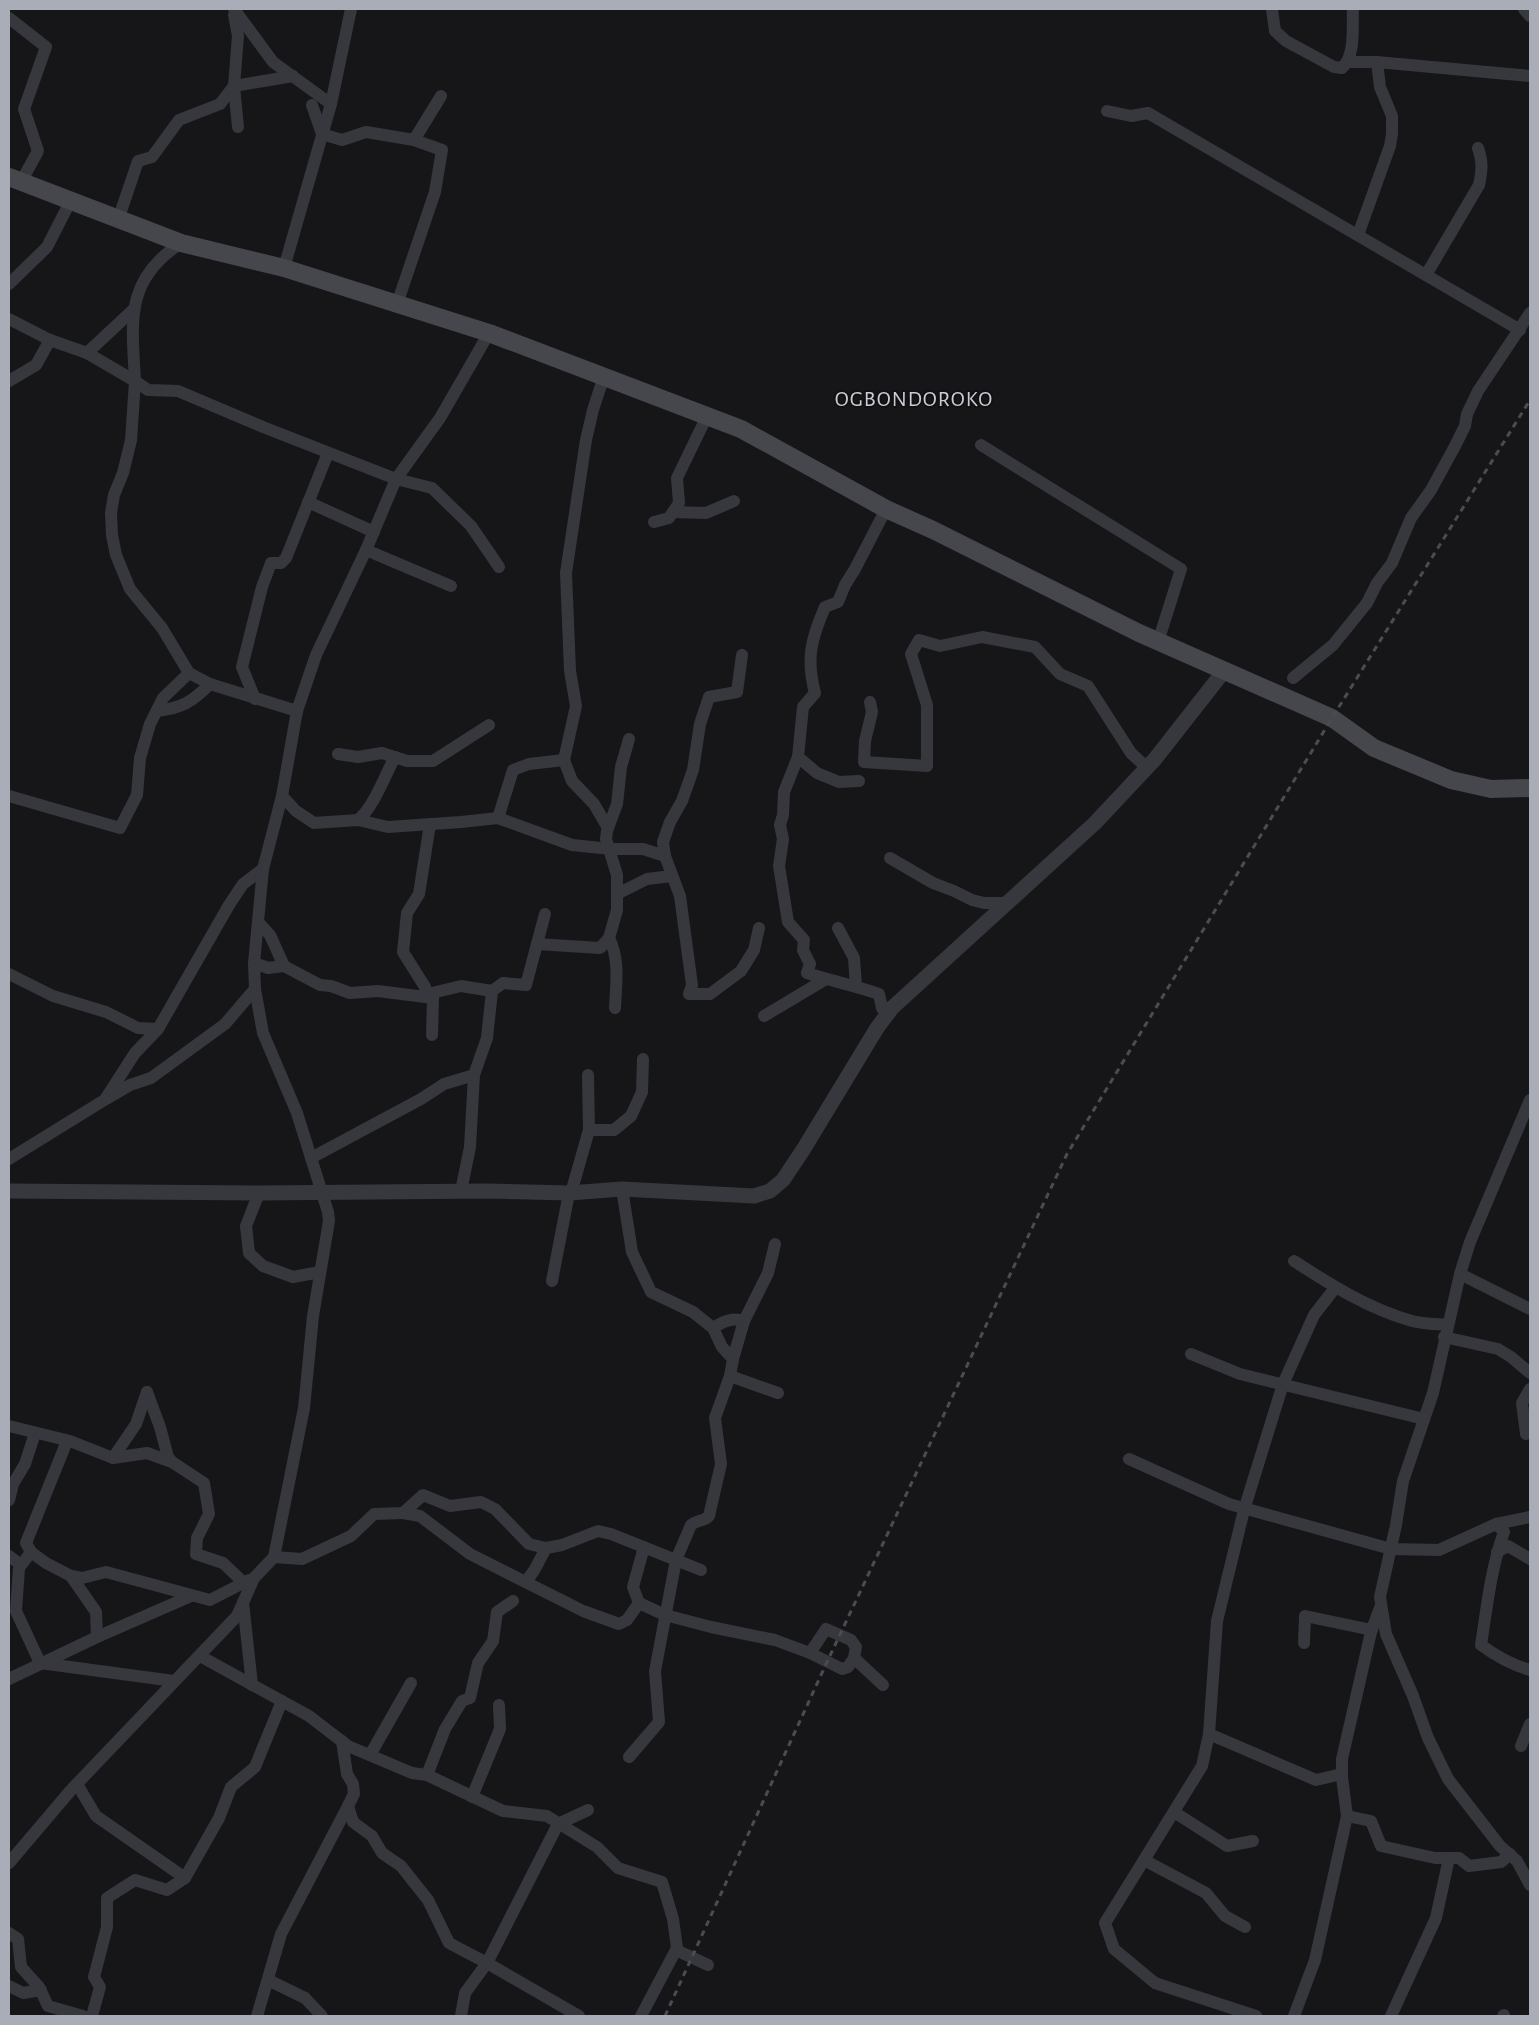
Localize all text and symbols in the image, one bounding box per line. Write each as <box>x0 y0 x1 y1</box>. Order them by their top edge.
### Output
district label: OGBONDOROKO <box>835 388 993 410</box>

